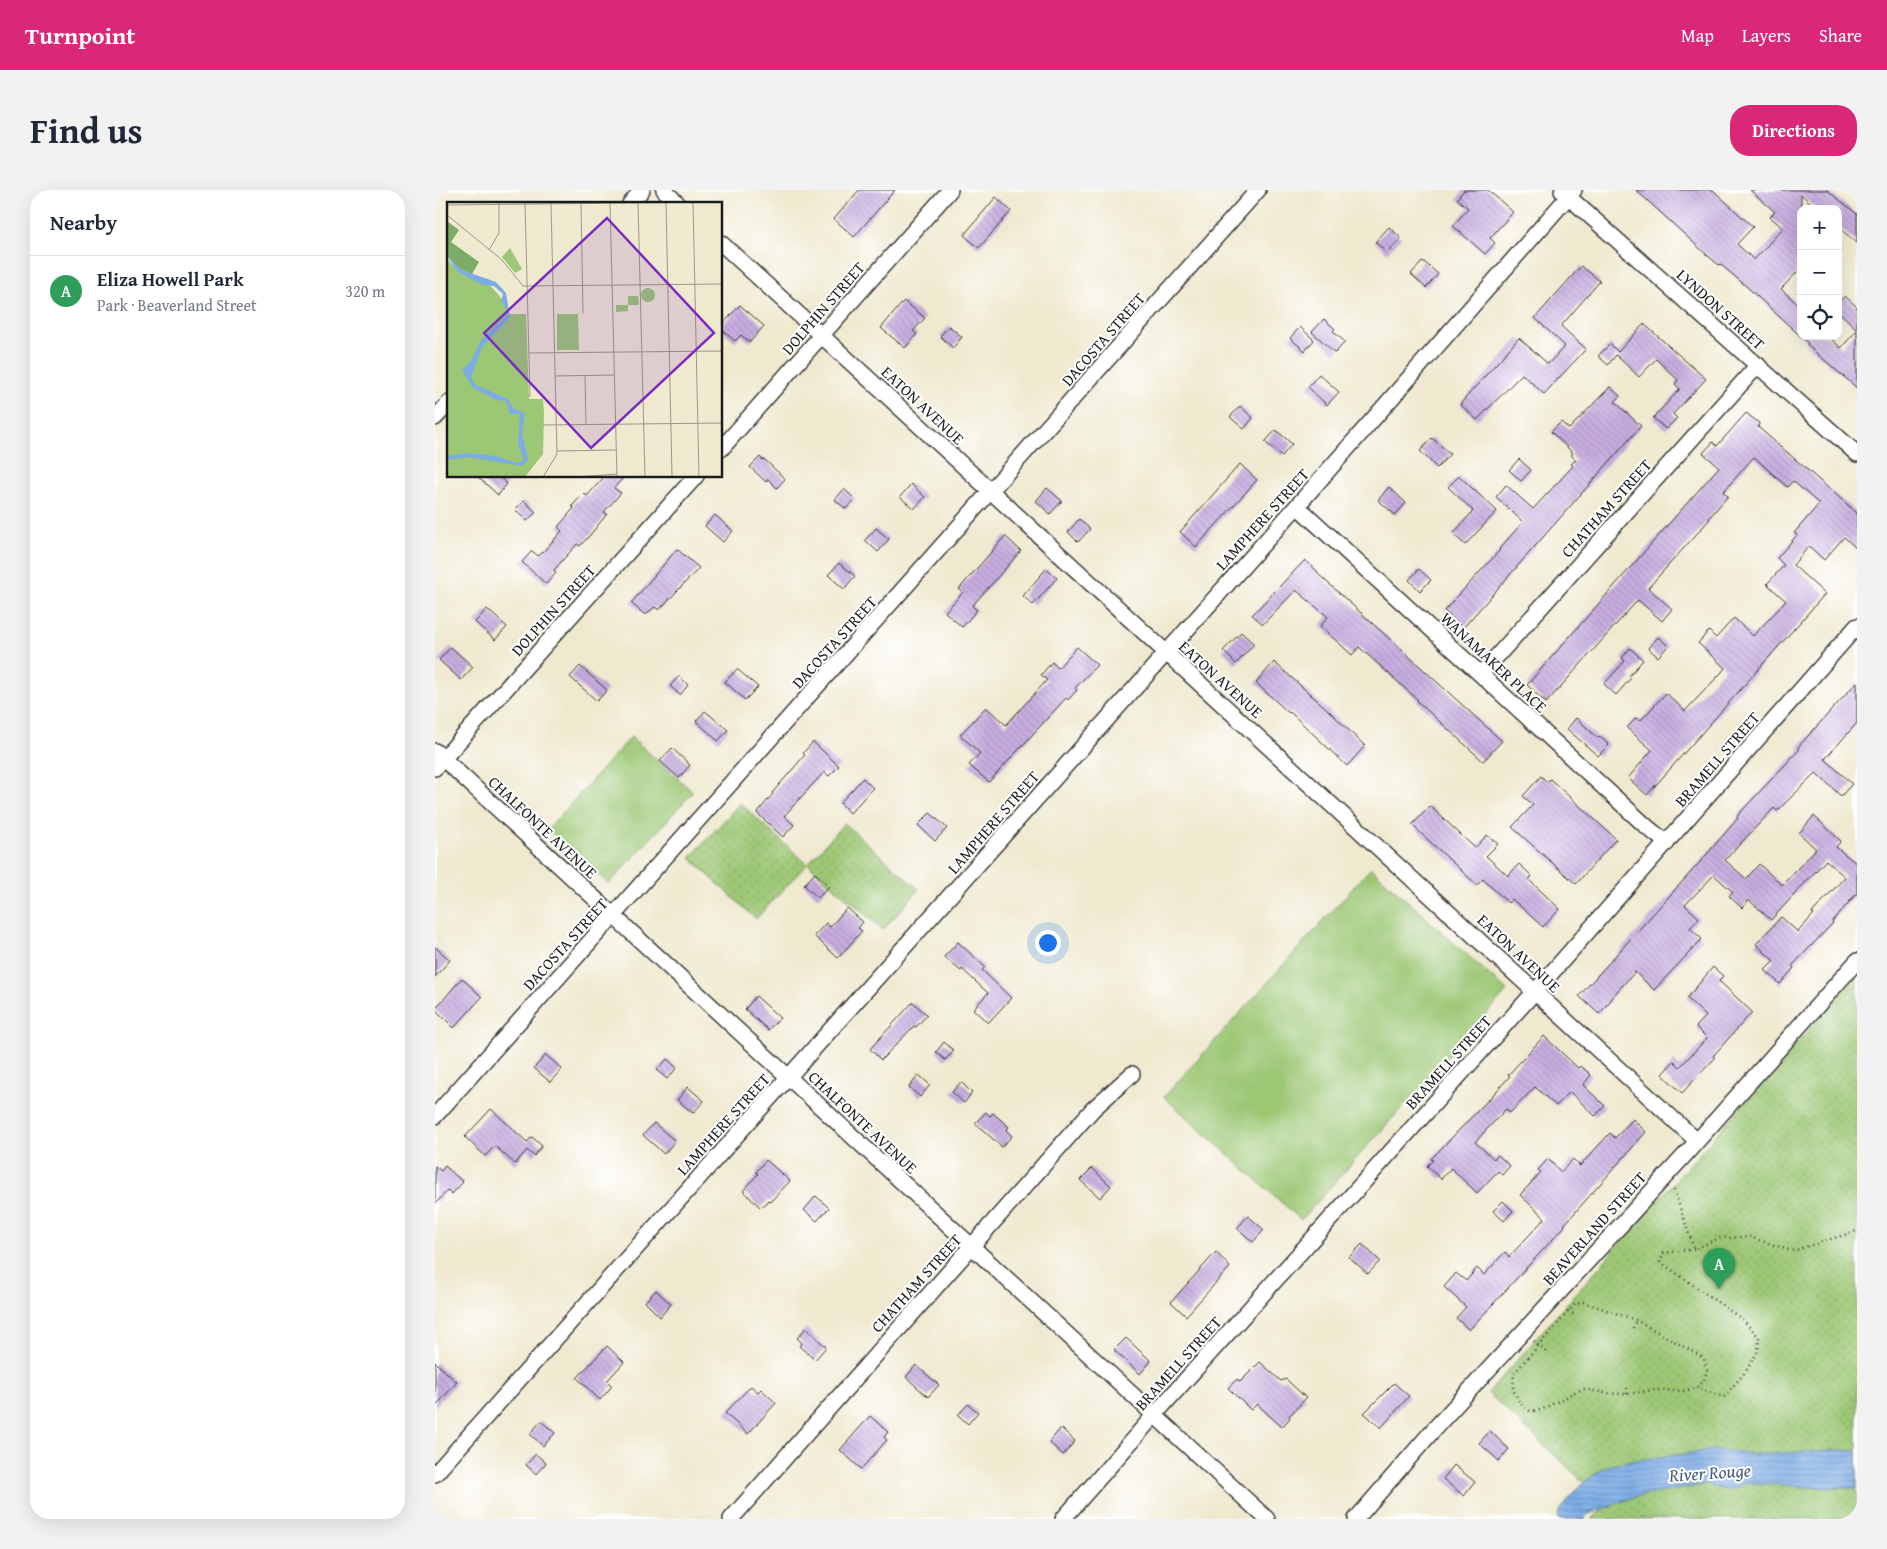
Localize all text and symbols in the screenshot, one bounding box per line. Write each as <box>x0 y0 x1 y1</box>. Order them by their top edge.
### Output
text: Turnpoint <box>25 18 135 53</box>
text: Map <box>1681 22 1714 49</box>
text: Layers <box>1742 22 1791 49</box>
text: Share <box>1819 22 1862 49</box>
text: Find us <box>30 105 143 156</box>
button: Directions <box>1730 105 1857 156</box>
inset map <box>447 202 723 478</box>
map controls <box>1797 205 1842 340</box>
button: + <box>1797 205 1842 250</box>
text: Nearby <box>50 207 117 238</box>
button: − <box>1797 250 1842 295</box>
street label: DOLPHIN STREET <box>776 256 870 360</box>
street label: LYNDON STREET <box>1672 263 1770 355</box>
text: Eliza Howell Park <box>97 265 244 293</box>
text: A <box>61 279 71 303</box>
text: 320 m <box>345 279 385 303</box>
street label: DACOSTA STREET <box>1055 287 1151 391</box>
text: Park · Beaverland Street <box>97 293 257 317</box>
button: locate <box>1797 295 1842 340</box>
street label: EATON AVENUE <box>876 360 970 450</box>
street label: CHATHAM STREET <box>1555 453 1657 563</box>
street label: LAMPHERE STREET <box>1210 463 1314 575</box>
street label: DOLPHIN STREET <box>505 559 601 661</box>
street label: DACOSTA STREET <box>786 590 882 694</box>
street label: WANAMAKER PLACE <box>1435 606 1553 718</box>
street label: EATON AVENUE <box>1174 635 1268 723</box>
street label: BRAMELL STREET <box>1669 706 1765 812</box>
street label: LAMPHERE STREET <box>941 765 1045 879</box>
street label: CHALFONTE AVENUE <box>483 770 603 884</box>
street label: DACOSTA STREET <box>517 892 613 996</box>
street label: EATON AVENUE <box>1472 908 1566 998</box>
your location <box>1035 930 1061 956</box>
street label: BRAMELL STREET <box>1399 1010 1497 1114</box>
street label: CHALFONTE AVENUE <box>803 1065 923 1179</box>
street label: LAMPHERE STREET <box>671 1068 775 1180</box>
street label: BEAVERLAND STREET <box>1536 1166 1652 1290</box>
street label: CHATHAM STREET <box>865 1228 967 1338</box>
pin: A <box>1703 1248 1735 1289</box>
street label: BRAMELL STREET <box>1129 1311 1227 1415</box>
water label: River Rouge <box>1667 1456 1752 1489</box>

